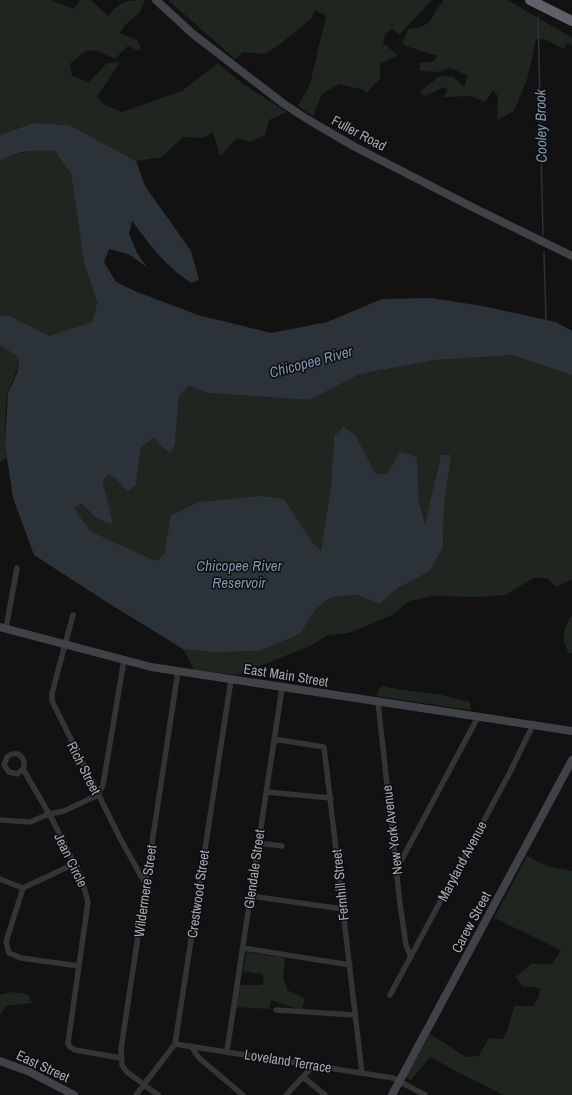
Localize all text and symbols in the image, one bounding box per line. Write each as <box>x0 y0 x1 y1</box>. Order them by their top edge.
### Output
water label: Cooley Brook <box>529 88 552 163</box>
street label: Fuller Road <box>329 111 389 155</box>
water label: Chicopee River <box>267 340 356 383</box>
water label: Chicopee River Reservoir <box>196 555 283 593</box>
street label: East Main Street <box>242 659 330 691</box>
street label: Rich Street <box>63 738 105 798</box>
street label: New York Avenue <box>378 784 406 876</box>
street label: Maryland Avenue <box>433 818 491 904</box>
street label: Glendale Street <box>240 828 268 910</box>
street label: Jean Circle <box>50 830 92 890</box>
street label: Wildermere Street <box>130 844 160 938</box>
street label: Fernhill Street <box>327 848 353 922</box>
street label: Crestwood Street <box>183 849 213 939</box>
street label: Carew Street <box>447 888 495 956</box>
street label: Loveland Terrace <box>243 1045 333 1077</box>
street label: East Street <box>13 1046 73 1086</box>

